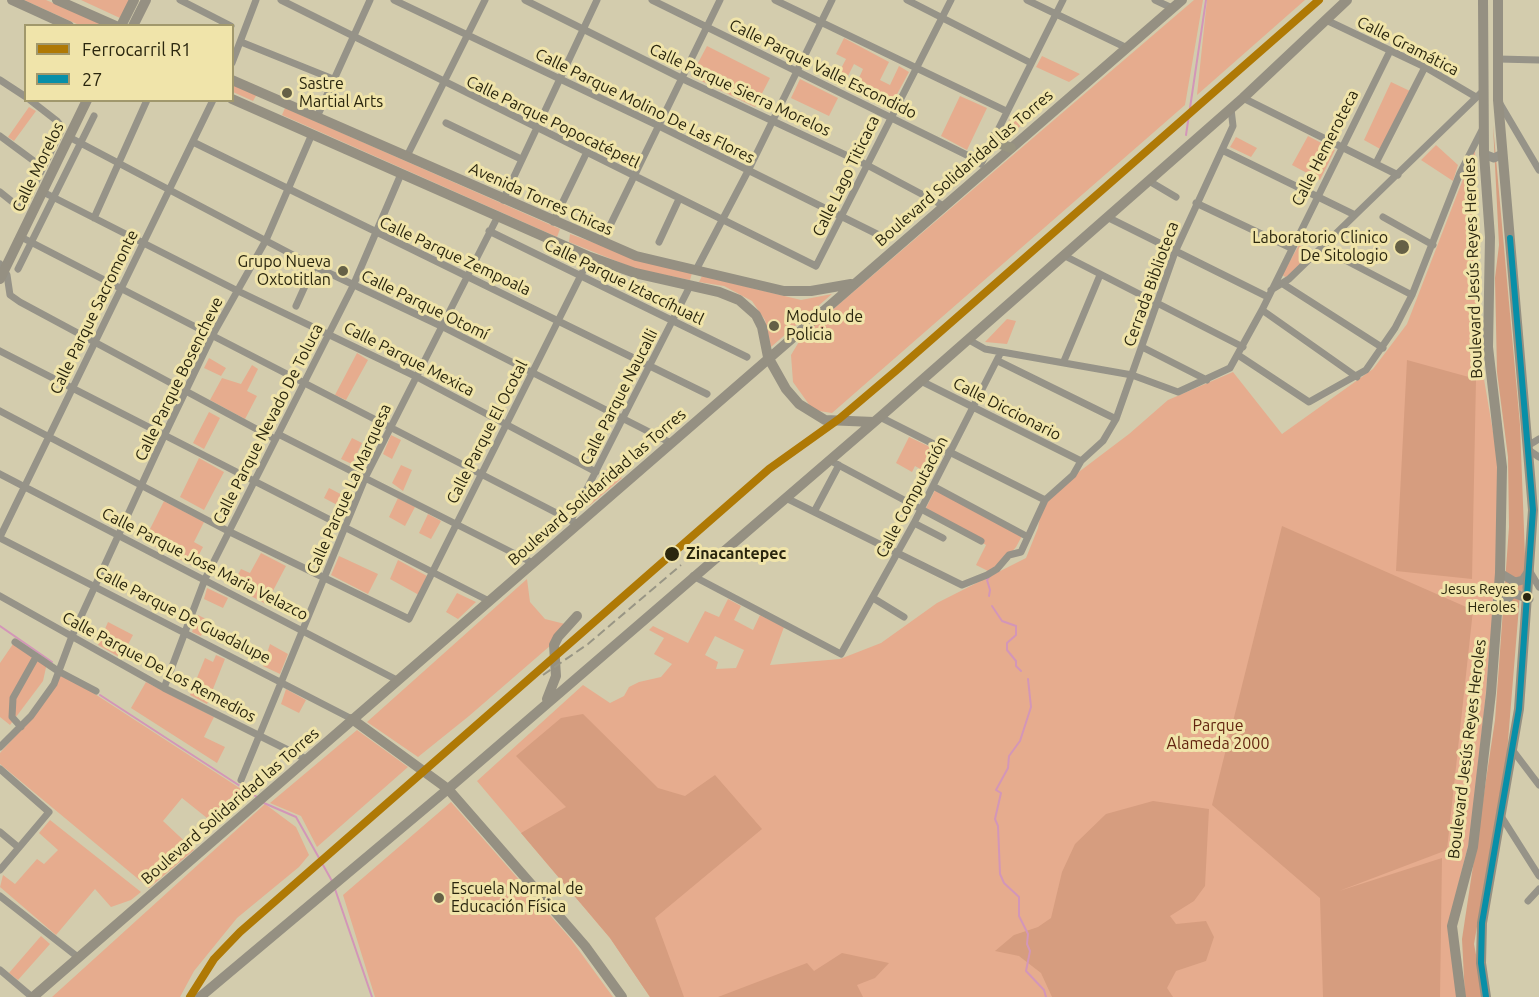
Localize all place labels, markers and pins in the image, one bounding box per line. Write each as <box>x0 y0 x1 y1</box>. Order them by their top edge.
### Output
place label: Sastre Martial Arts <box>299 74 383 112</box>
marker: Sastre Martial Arts <box>280 86 294 100</box>
place label: Laboratorio Clinico De Sitologio <box>1252 228 1388 266</box>
marker: Laboratorio Clinico De Sitologio <box>1393 238 1411 256</box>
place label: Grupo Nueva Oxtotitlan <box>237 252 331 290</box>
marker: Grupo Nueva Oxtotitlan <box>336 264 350 278</box>
place label: Modulo de Policia <box>786 307 863 345</box>
marker: Modulo de Policia <box>767 319 781 333</box>
place label: Zinacantepec <box>686 544 786 564</box>
marker: Zinacantepec <box>663 545 681 563</box>
place label: Jesus Reyes Heroles <box>1441 581 1516 614</box>
marker: Jesus Reyes Heroles <box>1521 591 1533 603</box>
place label: Escuela Normal de Educación Física <box>451 879 583 917</box>
marker: Escuela Normal de Educación Física <box>432 891 446 905</box>

